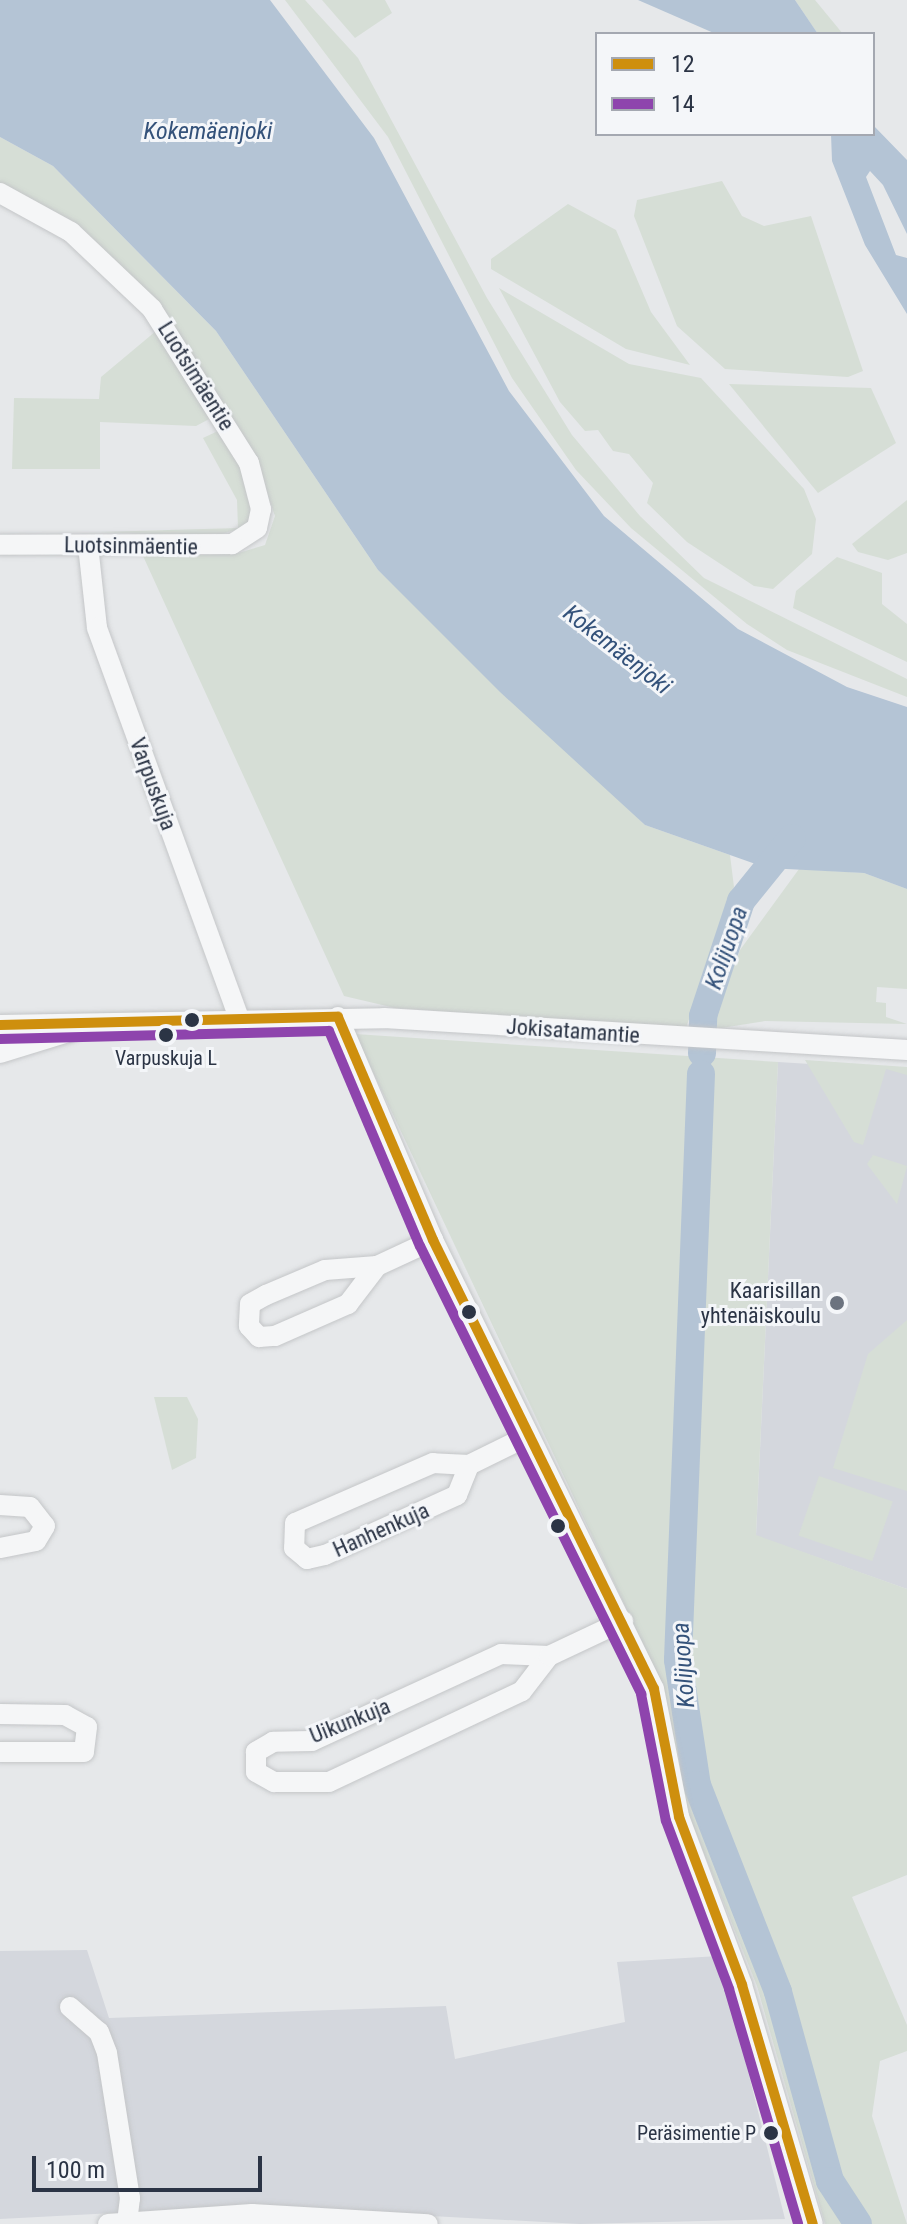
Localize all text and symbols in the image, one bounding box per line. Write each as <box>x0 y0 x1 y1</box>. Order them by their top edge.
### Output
legend <box>595 32 875 136</box>
text: 12 <box>671 50 695 78</box>
text: 14 <box>671 90 695 118</box>
water label: Kokemäenjoki <box>144 118 272 146</box>
street label: Luotsimäentie <box>152 317 240 435</box>
street label: Luotsinmäentie <box>64 532 198 560</box>
water label: Kokemäenjoki <box>557 599 677 701</box>
street label: Varpuskuja <box>124 734 182 834</box>
water label: Kolijuopa <box>699 903 755 993</box>
unlabelled marker <box>184 1012 200 1028</box>
street label: Jokisatamantie <box>505 1013 641 1049</box>
marker: Varpuskuja L <box>158 1027 174 1043</box>
place label: Varpuskuja L <box>115 1046 217 1070</box>
place label: Kaarisillan yhtenäiskoulu <box>701 1277 821 1328</box>
marker: Kaarisillan yhtenäiskoulu <box>828 1294 846 1312</box>
unlabelled marker <box>461 1304 477 1320</box>
street label: Hanhenkuja <box>329 1497 433 1563</box>
unlabelled marker <box>550 1518 566 1534</box>
water label: Kolijuopa <box>667 1621 701 1709</box>
street label: Uikunkuja <box>306 1693 394 1749</box>
place label: Peräsimentie P <box>637 2121 756 2145</box>
marker: Peräsimentie P <box>763 2125 779 2141</box>
scale bar <box>36 2140 266 2190</box>
text: 100 m <box>46 2156 105 2184</box>

